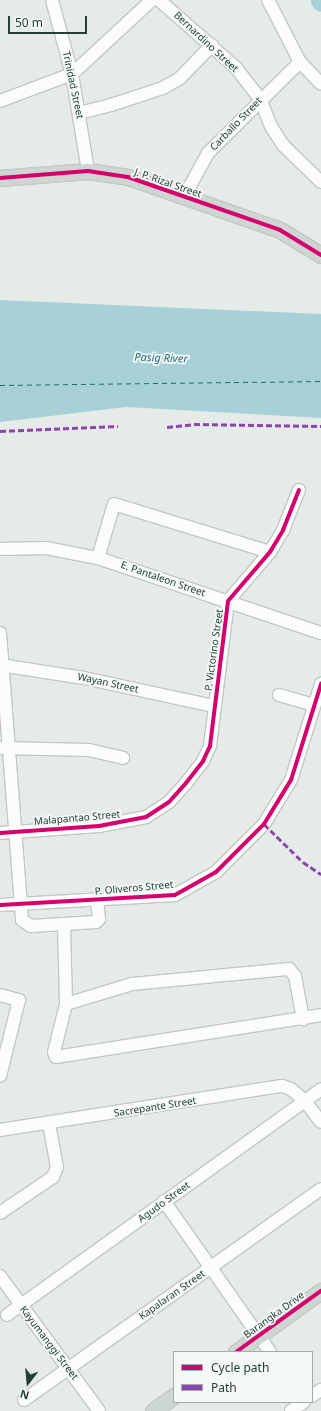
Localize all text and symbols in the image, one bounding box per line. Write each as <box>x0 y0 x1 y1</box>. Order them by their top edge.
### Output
scale bar <box>10 8 89 34</box>
street label: Bernardino Street <box>171 9 241 75</box>
text: 50 m <box>15 14 43 31</box>
street label: Trinidad Street <box>60 50 86 120</box>
street label: Carballo Street <box>208 95 264 153</box>
street label: J. P. Rizal Street <box>133 166 203 200</box>
water label: Pasig River <box>134 350 188 366</box>
street label: E. Pantaleon Street <box>119 559 207 599</box>
street label: P. Victorino Street <box>202 608 226 692</box>
street label: Wayan Street <box>76 671 140 695</box>
street label: Malapantao Street <box>33 808 121 828</box>
street label: P. Oliveros Street <box>94 879 174 897</box>
street label: Sacrepante Street <box>113 1095 197 1119</box>
street label: Agudo Street <box>136 1179 192 1225</box>
street label: Kapalaran Street <box>137 1268 207 1322</box>
street label: Barangka Drive <box>241 1289 307 1341</box>
street label: Kayumanggi Street <box>17 1304 81 1382</box>
legend <box>173 1351 313 1403</box>
text: Cycle path <box>211 1359 269 1376</box>
north arrow <box>8 1363 48 1403</box>
text: Path <box>211 1379 237 1396</box>
text: N <box>18 1387 31 1403</box>

